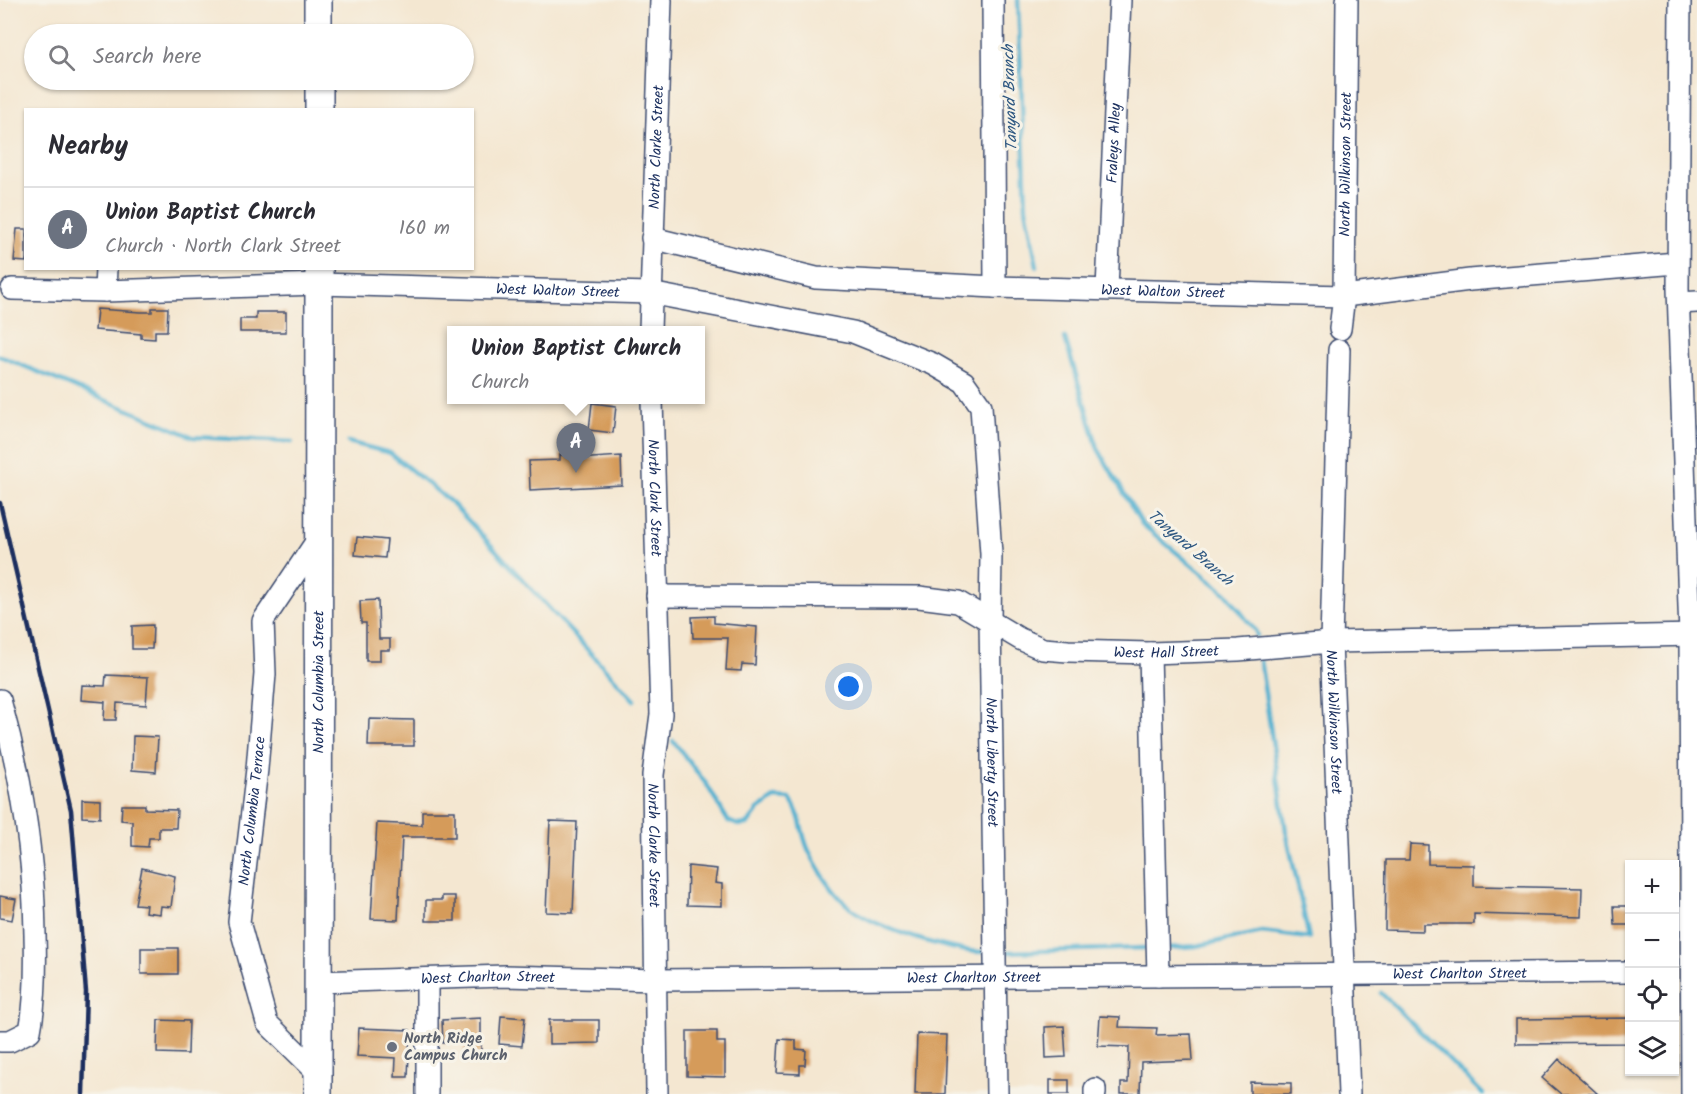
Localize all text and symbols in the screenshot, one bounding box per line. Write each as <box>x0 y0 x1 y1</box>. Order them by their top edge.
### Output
search box <box>24 24 474 90</box>
text: Search here <box>93 40 201 75</box>
icon: search <box>45 41 78 74</box>
water label: Tanyard Branch <box>996 43 1025 152</box>
street label: North Clarke Street <box>643 84 671 210</box>
street label: North Wilkinson Street <box>1334 92 1359 237</box>
street label: Fraleys Alley <box>1101 102 1128 184</box>
text: Nearby <box>48 126 128 168</box>
text: Union Baptist Church <box>105 196 316 231</box>
text: A <box>61 213 74 245</box>
text: 160 m <box>399 213 450 245</box>
text: Church · North Clark Street <box>105 231 341 263</box>
street label: West Walton Street <box>495 278 620 305</box>
street label: West Walton Street <box>1101 279 1225 306</box>
popup <box>447 326 705 404</box>
text: Union Baptist Church <box>471 332 681 367</box>
text: Church <box>471 367 529 399</box>
pin: A <box>556 424 596 473</box>
street label: North Clark Street <box>640 439 667 557</box>
water label: Tanyard Branch <box>1142 504 1239 593</box>
street label: North Columbia Street <box>307 610 332 754</box>
street label: West Hall Street <box>1113 640 1220 666</box>
street label: North Wilkinson Street <box>1318 649 1348 795</box>
your location <box>834 672 863 701</box>
street label: North Liberty Street <box>978 697 1004 828</box>
street label: North Columbia Terrace <box>232 735 273 887</box>
street label: North Clarke Street <box>640 783 666 908</box>
map controls <box>1625 860 1679 1076</box>
button: + <box>1625 860 1679 914</box>
button: − <box>1625 914 1679 968</box>
street label: West Charlton Street <box>1393 962 1527 987</box>
street label: West Charlton Street <box>421 965 555 992</box>
street label: West Charlton Street <box>907 966 1041 991</box>
button: locate <box>1625 968 1679 1022</box>
button: layers <box>1625 1022 1679 1076</box>
place label: North Ridge Campus Church <box>404 1027 508 1068</box>
marker: North Ridge Campus Church <box>385 1040 399 1054</box>

